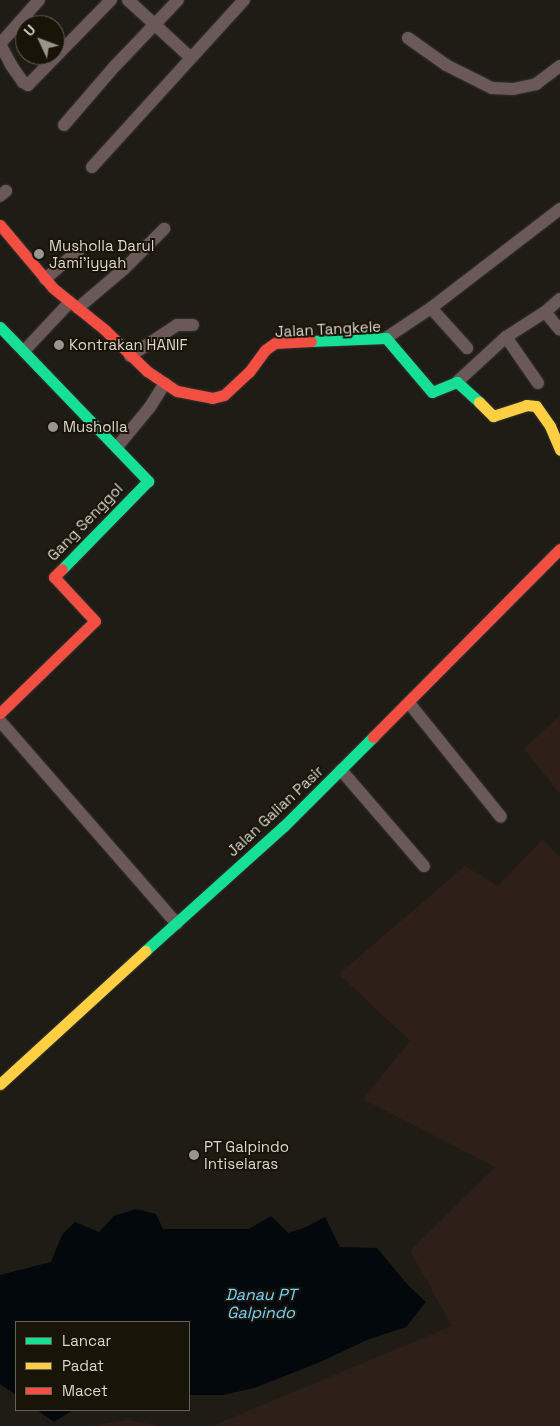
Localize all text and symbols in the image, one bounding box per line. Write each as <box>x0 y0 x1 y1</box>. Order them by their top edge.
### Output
north arrow <box>15 15 65 65</box>
text: U <box>20 21 40 40</box>
place label: Musholla Darul Jami'iyyah <box>49 236 154 271</box>
marker: Musholla Darul Jami'iyyah <box>33 248 45 260</box>
street label: Jalan Tangkele <box>274 317 382 341</box>
place label: Kontrakan HANIF <box>69 336 188 354</box>
marker: Kontrakan HANIF <box>53 339 65 351</box>
place label: Musholla <box>63 418 127 436</box>
marker: Musholla <box>47 421 59 433</box>
street label: Gang Senggol <box>44 480 126 564</box>
street label: Jalan Galian Pasir <box>223 762 327 860</box>
place label: PT Galpindo Intiselaras <box>204 1137 289 1172</box>
marker: PT Galpindo Intiselaras <box>188 1149 200 1161</box>
water label: Danau PT Galpindo <box>225 1285 297 1323</box>
legend <box>15 1321 190 1411</box>
text: Lancar <box>62 1331 111 1350</box>
text: Padat <box>62 1356 104 1375</box>
text: Macet <box>62 1381 108 1400</box>

